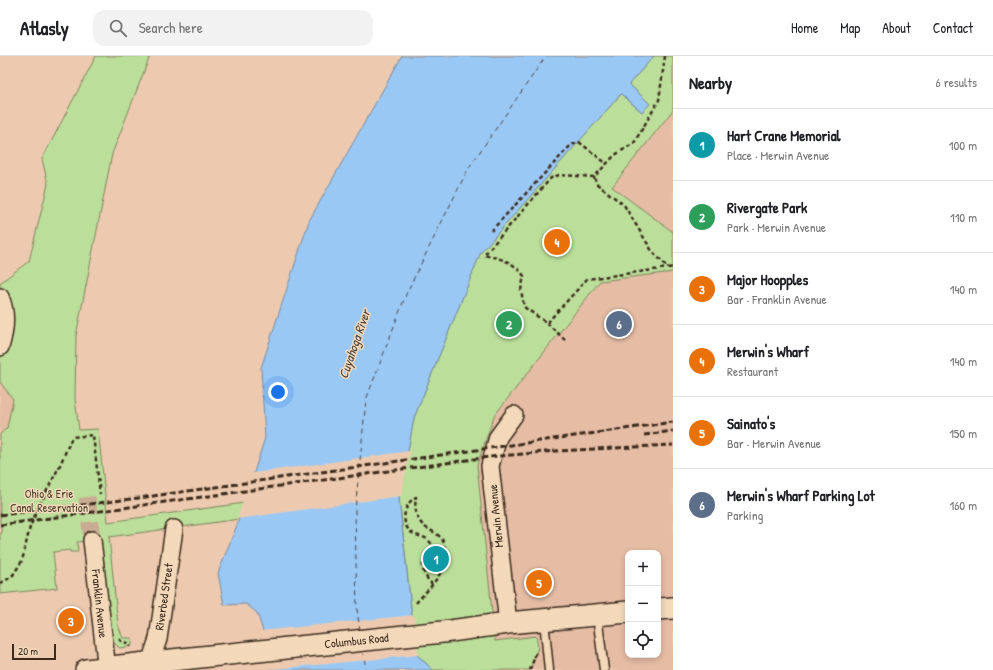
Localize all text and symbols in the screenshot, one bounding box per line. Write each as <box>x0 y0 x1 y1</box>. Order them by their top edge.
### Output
search box <box>93 10 373 46</box>
text: Atlasly <box>20 15 69 41</box>
icon: search <box>107 17 129 39</box>
text: Search here <box>139 17 203 38</box>
text: Home <box>791 18 818 37</box>
text: Map <box>840 18 860 37</box>
text: About <box>882 18 911 37</box>
text: Contact <box>933 18 973 37</box>
text: Nearby <box>689 71 732 94</box>
text: 6 results <box>936 73 977 91</box>
text: Hart Crane Memorial <box>727 125 841 146</box>
text: 1 <box>700 136 704 154</box>
text: 100 m <box>949 136 977 154</box>
text: Place · Merwin Avenue <box>727 146 829 164</box>
text: Rivergate Park <box>727 197 807 218</box>
text: 2 <box>699 208 705 226</box>
text: 110 m <box>950 208 977 226</box>
text: Park · Merwin Avenue <box>727 218 826 236</box>
pin: 4 <box>544 227 570 257</box>
text: Major Hoopples <box>727 269 808 290</box>
text: 3 <box>699 280 705 298</box>
text: 140 m <box>950 280 977 298</box>
text: Bar · Franklin Avenue <box>727 290 827 308</box>
water label: Cuyahoga River <box>334 305 376 381</box>
pin: 2 <box>496 309 522 339</box>
pin: 6 <box>606 309 632 339</box>
text: Merwin's Wharf <box>727 341 809 362</box>
text: 4 <box>700 352 704 370</box>
text: 140 m <box>950 352 977 370</box>
text: Restaurant <box>727 362 778 380</box>
your location <box>268 382 288 402</box>
text: Sainato's <box>727 413 775 434</box>
text: 5 <box>699 424 705 442</box>
text: 150 m <box>949 424 977 442</box>
text: Bar · Merwin Avenue <box>727 434 821 452</box>
street label: Merwin Avenue <box>484 483 507 548</box>
park label: Ohio & Erie Canal Reservation <box>10 485 88 516</box>
text: Merwin's Wharf Parking Lot <box>727 485 875 506</box>
text: 6 <box>699 496 705 514</box>
text: 160 m <box>949 496 977 514</box>
text: Parking <box>727 506 763 524</box>
pin: 1 <box>423 544 449 574</box>
map controls <box>625 550 661 658</box>
button: + <box>625 550 661 586</box>
street label: Riverbed Street <box>150 561 177 631</box>
street label: Franklin Avenue <box>87 567 112 639</box>
pin: 5 <box>526 568 552 598</box>
button: − <box>625 586 661 622</box>
pin: 3 <box>58 606 84 636</box>
button: locate <box>625 622 661 658</box>
street label: Columbus Road <box>323 629 390 652</box>
scale bar <box>12 642 56 661</box>
text: 20 m <box>18 644 38 658</box>

